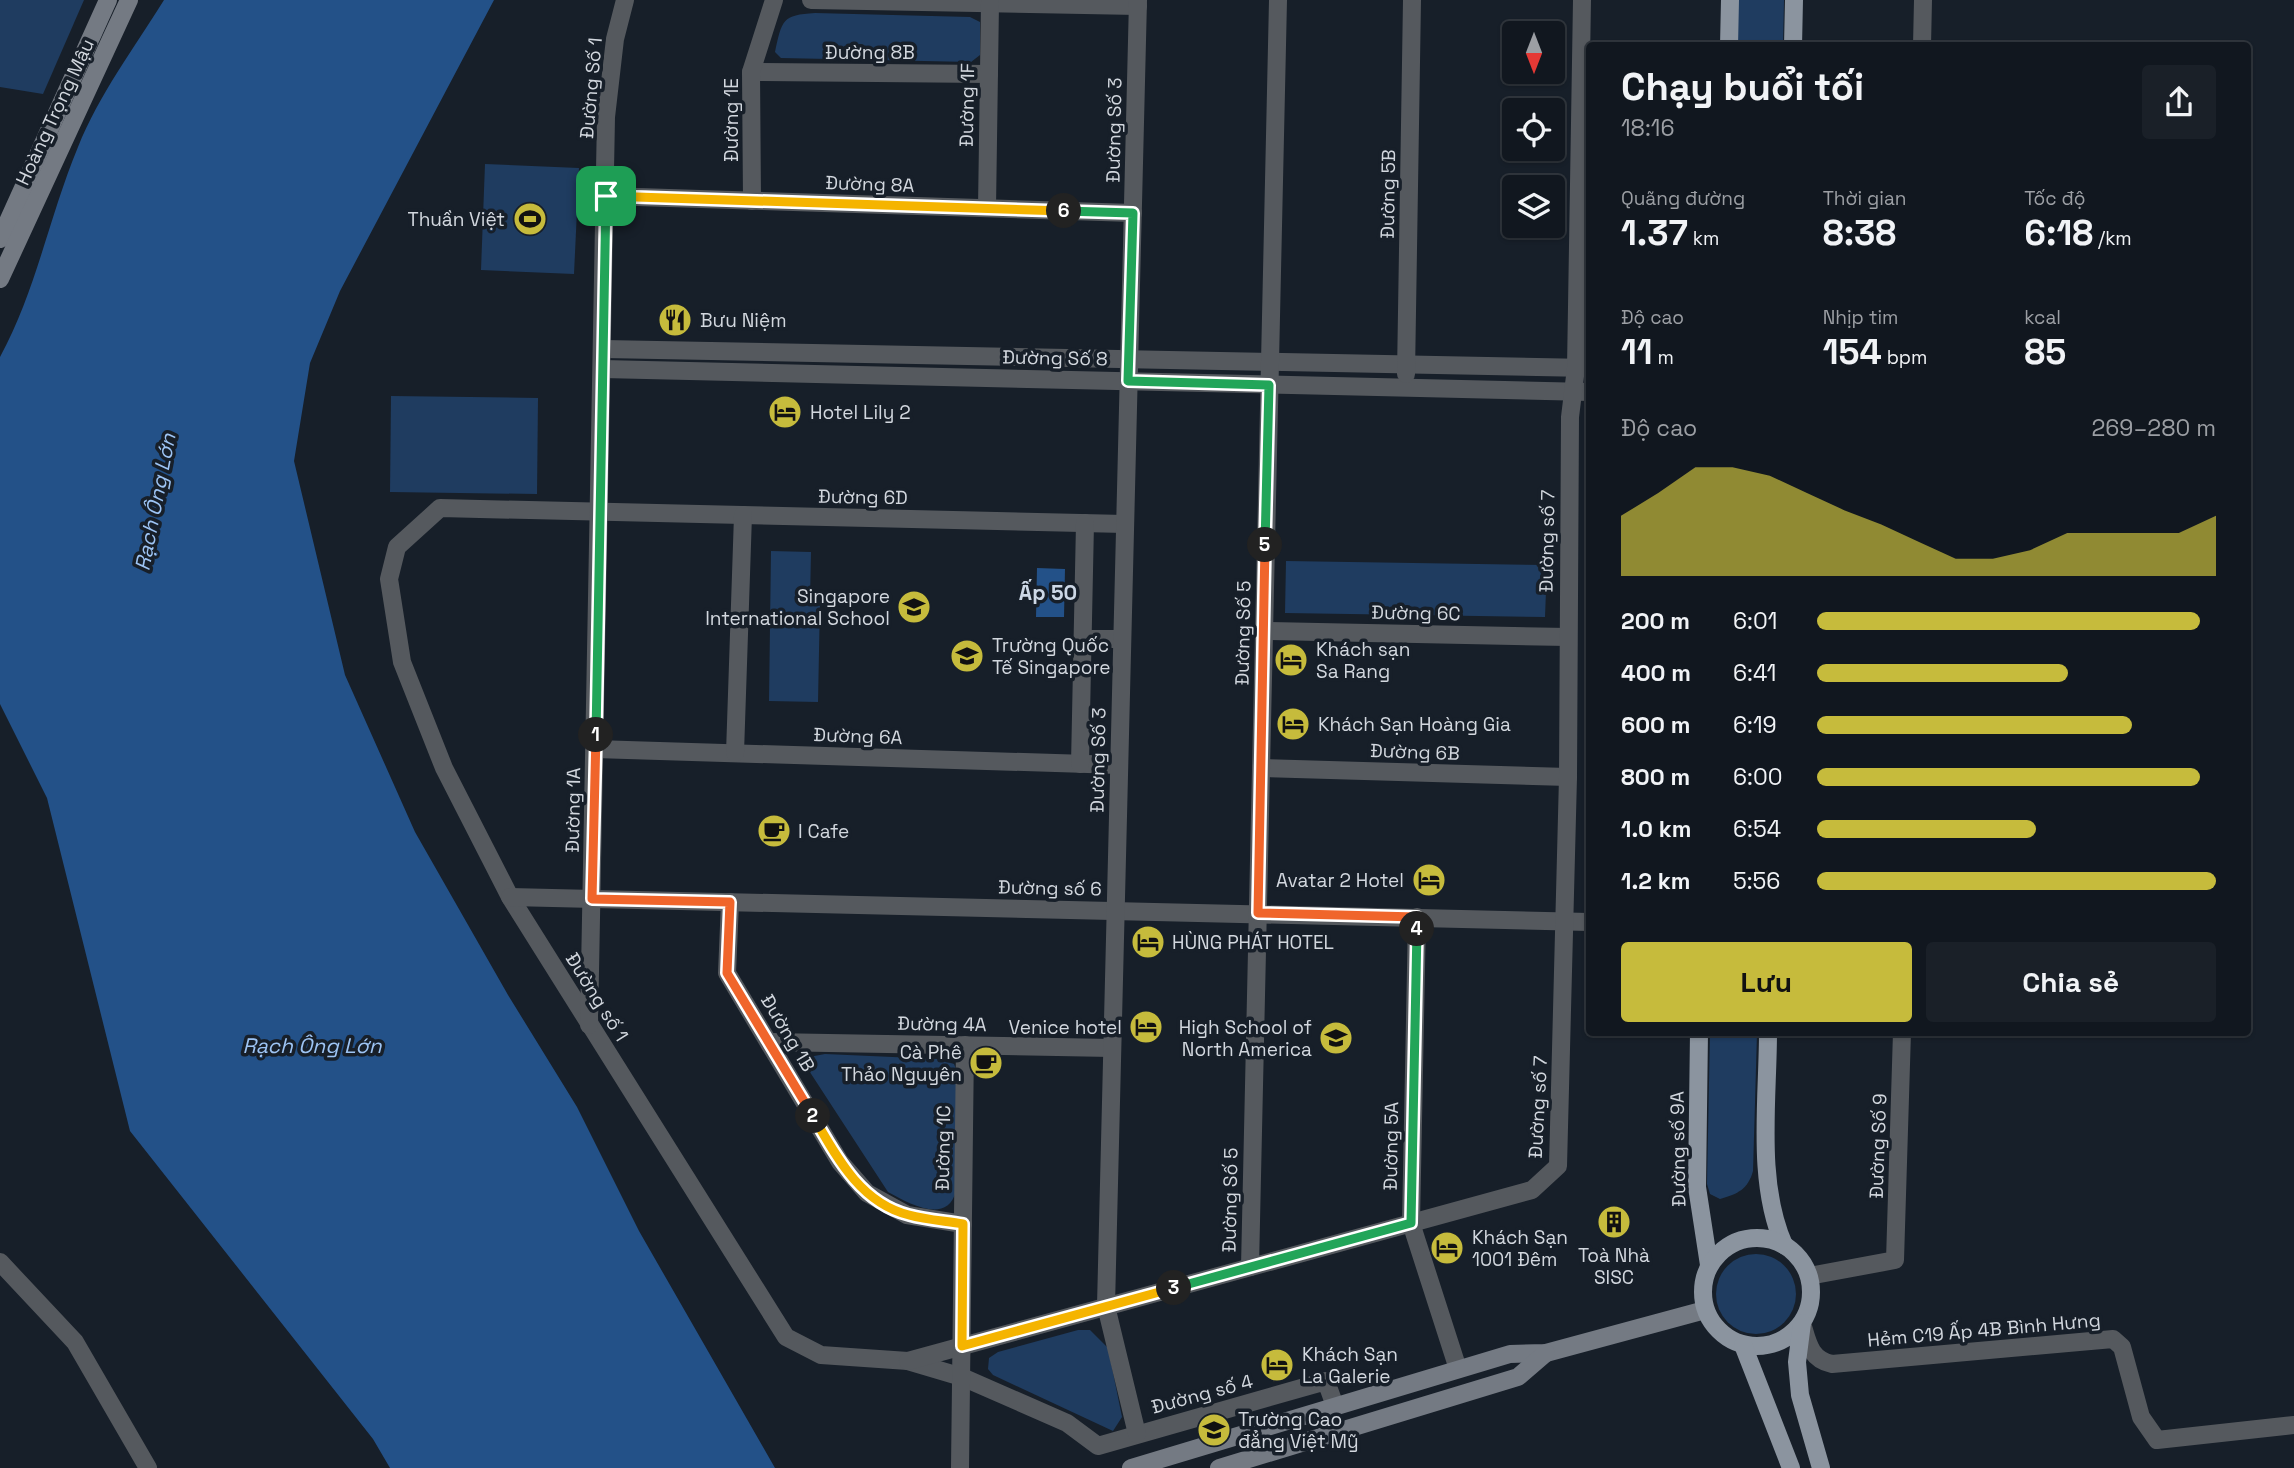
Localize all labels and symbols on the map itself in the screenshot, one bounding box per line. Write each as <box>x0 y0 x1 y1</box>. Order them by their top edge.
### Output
north arrow <box>1502 21 1564 84</box>
street label: Hoàng Trọng Mậu <box>10 35 100 189</box>
street label: Đường Số 1 <box>574 36 608 140</box>
street label: Đường 8B <box>825 40 915 65</box>
street label: Đường 1F <box>954 63 980 147</box>
street label: Đường Số 3 <box>1101 77 1127 183</box>
street label: Đường 1E <box>719 78 744 162</box>
street label: Đường 5B <box>1375 149 1401 239</box>
pin <box>576 166 636 226</box>
street label: Đường 8A <box>825 170 915 198</box>
pin: 6 <box>1046 194 1082 228</box>
sports icon: Thuần Việt <box>511 200 549 238</box>
place label: Thuần Việt <box>407 207 505 232</box>
restaurant icon: Bưu Niệm <box>656 301 694 339</box>
place label: Bưu Niệm <box>700 308 787 333</box>
street label: Đường Số 8 <box>1002 345 1108 371</box>
hotel icon: Hotel Lily 2 <box>766 393 804 431</box>
place label: Hotel Lily 2 <box>810 400 911 425</box>
water label: Rạch Ông Lớn <box>128 430 182 573</box>
street label: Đường 6D <box>818 484 908 510</box>
street label: Đường số 7 <box>1534 489 1560 593</box>
pin: 5 <box>1248 528 1282 562</box>
district label: Ấp 50 <box>1019 579 1077 606</box>
street label: Đường Số 5 <box>1230 580 1256 686</box>
place label: Singapore International School <box>705 584 890 631</box>
school or university icon: Singapore International School <box>895 588 933 626</box>
street label: Đường 6C <box>1371 600 1461 626</box>
place label: Trường Quốc Tế Singapore <box>992 633 1111 680</box>
school or university icon: Trường Quốc Tế Singapore <box>948 637 986 675</box>
place label: Khách sạn Sa Rang <box>1316 637 1410 684</box>
hotel icon: Khách sạn Sa Rang <box>1272 641 1310 679</box>
hotel icon: Khách Sạn Hoàng Gia <box>1274 705 1312 743</box>
street label: Đường Số 3 <box>1085 707 1111 813</box>
place label: Khách Sạn Hoàng Gia <box>1318 712 1511 737</box>
pin: 1 <box>578 718 614 752</box>
street label: Đường 6A <box>813 722 903 750</box>
street label: Đường 6B <box>1370 738 1460 766</box>
street label: Đường 1A <box>560 767 586 853</box>
cafe icon: I Cafe <box>755 812 793 850</box>
place label: I Cafe <box>798 819 849 844</box>
hotel icon: Avatar 2 Hotel <box>1410 861 1448 899</box>
place label: Avatar 2 Hotel <box>1276 868 1404 893</box>
street label: Đường số 6 <box>998 875 1102 901</box>
pin: 4 <box>1400 912 1434 946</box>
hotel icon: HÙNG PHÁT HOTEL <box>1129 923 1167 961</box>
place label: HÙNG PHÁT HOTEL <box>1172 930 1334 955</box>
street label: Đường số 1 <box>560 948 634 1046</box>
street label: Đường 1B <box>755 990 821 1076</box>
hotel icon: Venice hotel <box>1127 1008 1165 1046</box>
street label: Đường 4A <box>897 1011 987 1037</box>
place label: Venice hotel <box>1009 1015 1122 1040</box>
place label: High School of North America <box>1179 1015 1312 1062</box>
school or university icon: High School of North America <box>1317 1019 1355 1057</box>
water label: Rạch Ông Lớn <box>242 1032 383 1059</box>
place label: Cà Phê Thảo Nguyên <box>841 1040 962 1087</box>
cafe icon: Cà Phê Thảo Nguyên <box>967 1044 1005 1082</box>
street label: Đường số 7 <box>1523 1055 1553 1159</box>
street label: Đường số 9A <box>1664 1091 1692 1207</box>
street label: Đường Số 9 <box>1864 1093 1892 1199</box>
pin: 2 <box>796 1098 830 1134</box>
street label: Đường 5A <box>1378 1101 1404 1191</box>
street label: Đường 1C <box>930 1105 956 1191</box>
street label: Đường Số 5 <box>1217 1147 1243 1253</box>
building icon: Toà Nhà SISC <box>1595 1203 1633 1241</box>
place label: Khách Sạn 1001 Đêm <box>1472 1225 1568 1272</box>
hotel icon: Khách Sạn 1001 Đêm <box>1428 1229 1466 1267</box>
place label: Toà Nhà SISC <box>1578 1243 1650 1290</box>
pin: 3 <box>1156 1270 1192 1306</box>
street label: Hẻm C19 Ấp 4B Bình Hưng <box>1866 1306 2102 1353</box>
place label: Khách Sạn La Galerie <box>1302 1342 1398 1389</box>
hotel icon: Khách Sạn La Galerie <box>1258 1346 1296 1384</box>
street label: Đường số 4 <box>1149 1368 1256 1420</box>
place label: Trường Cao đẳng Việt Mỹ <box>1238 1407 1359 1454</box>
school or university icon: Trường Cao đẳng Việt Mỹ <box>1195 1411 1233 1449</box>

